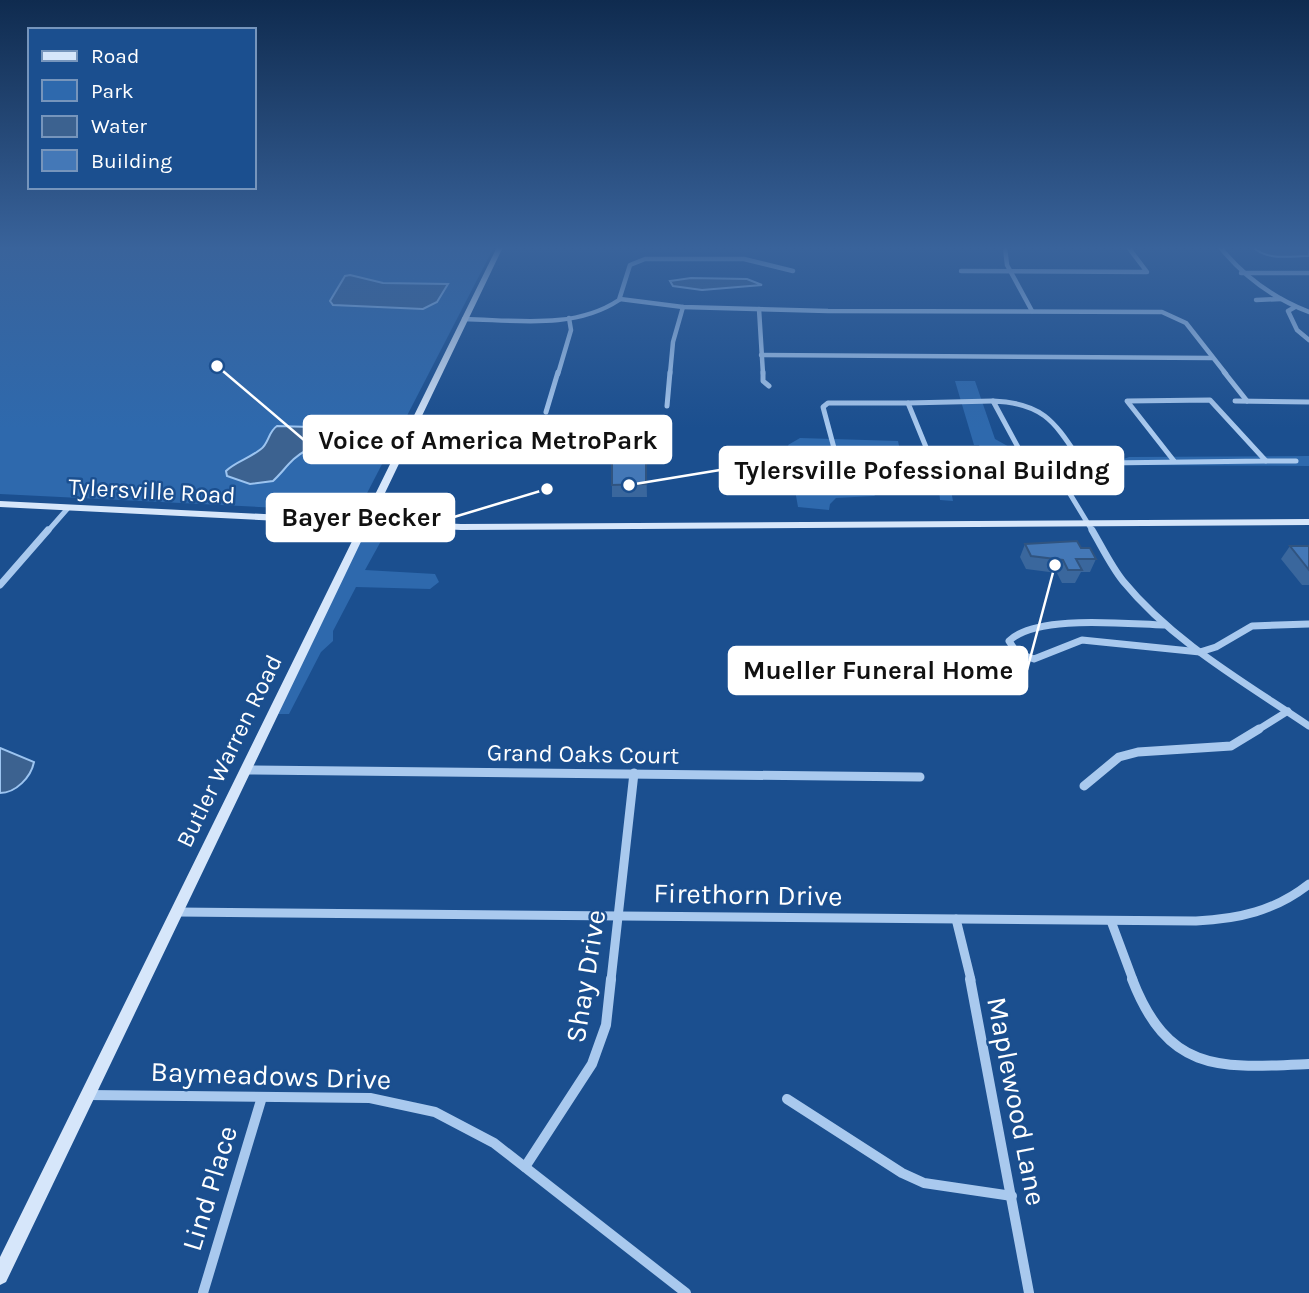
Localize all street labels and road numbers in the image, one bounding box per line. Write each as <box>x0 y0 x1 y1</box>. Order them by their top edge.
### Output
street label: Tylersville Road <box>68 473 236 509</box>
street label: Butler Warren Road <box>170 650 288 852</box>
street label: Grand Oaks Court <box>487 738 679 770</box>
street label: Firethorn Drive <box>653 876 843 913</box>
street label: Shay Drive <box>559 907 612 1045</box>
street label: Maplewood Lane <box>980 994 1053 1208</box>
street label: Baymeadows Drive <box>150 1055 392 1096</box>
street label: Lind Place <box>175 1122 244 1255</box>

